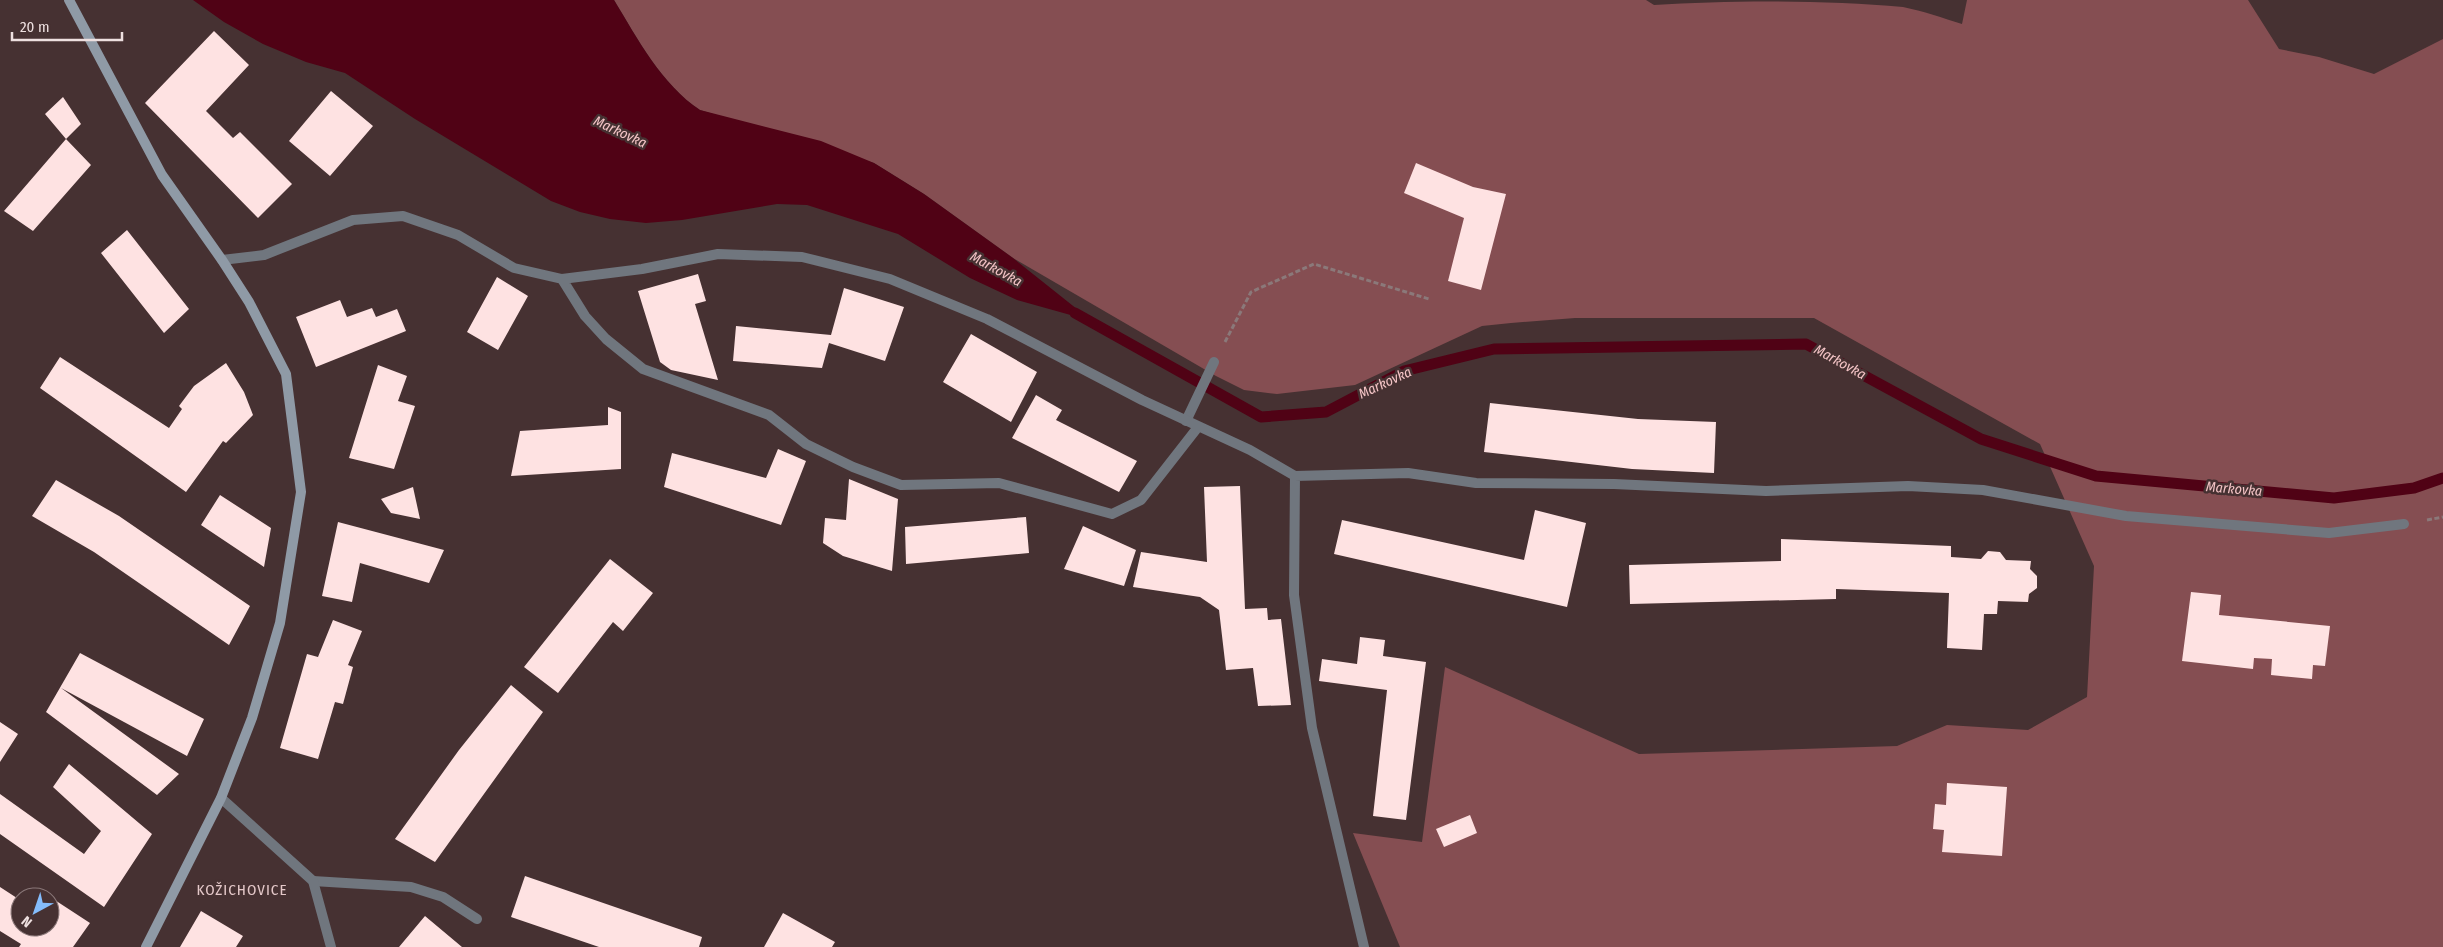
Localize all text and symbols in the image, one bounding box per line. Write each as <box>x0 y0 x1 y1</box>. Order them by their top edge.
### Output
scale bar <box>12 10 122 42</box>
text: 20 m <box>20 18 50 36</box>
water label: Markovka <box>591 112 649 152</box>
water label: Markovka <box>967 248 1025 290</box>
water label: Markovka <box>1811 341 1869 383</box>
water label: Markovka <box>1356 363 1414 403</box>
water label: Markovka <box>2205 478 2263 500</box>
district label: KOŽICHOVICE <box>196 881 288 899</box>
north arrow <box>10 887 60 937</box>
text: N <box>18 912 36 931</box>

